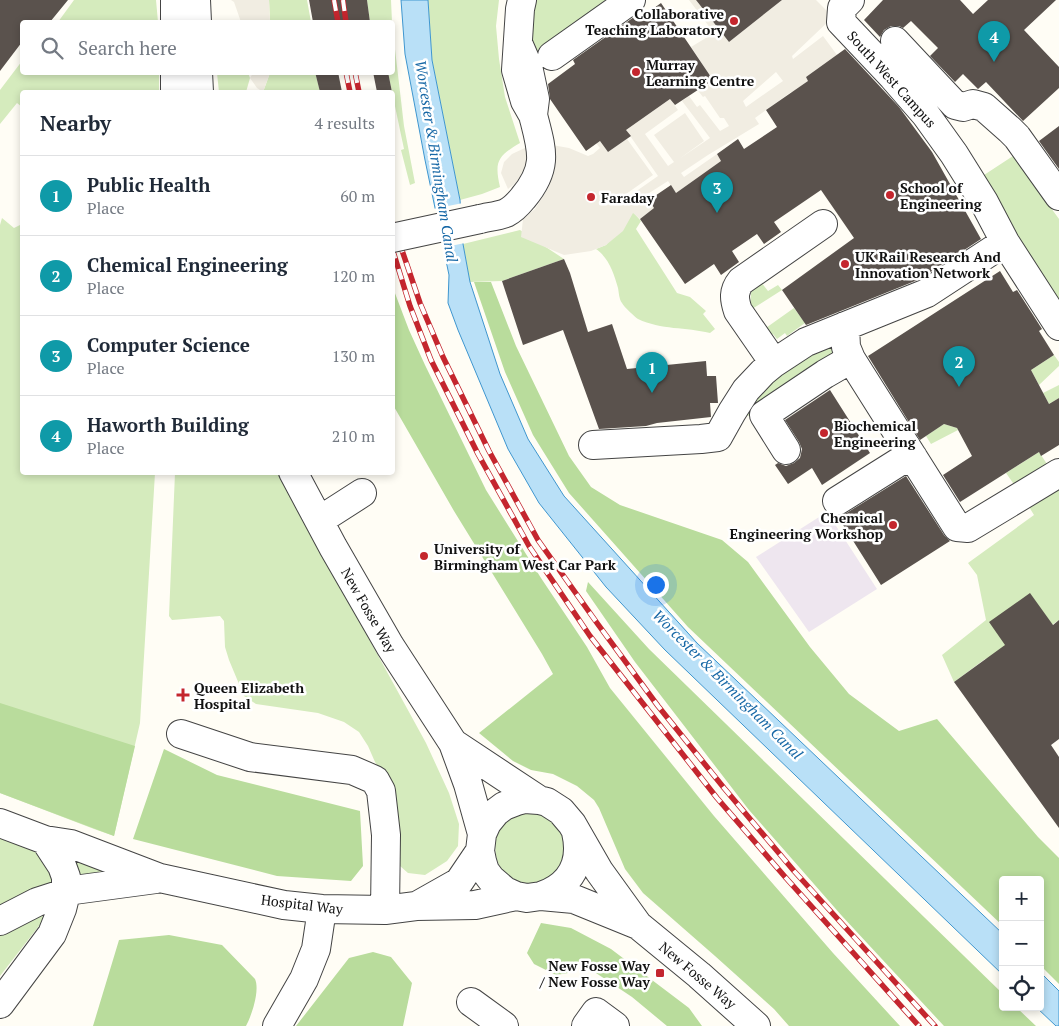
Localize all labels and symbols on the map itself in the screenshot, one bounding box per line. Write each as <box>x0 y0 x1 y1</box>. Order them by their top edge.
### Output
place label: Collaborative Teaching Laboratory <box>585 4 725 39</box>
marker: Collaborative Teaching Laboratory <box>728 15 740 27</box>
pin: 4 <box>978 21 1010 62</box>
street label: South West Campus <box>843 27 941 131</box>
place label: Murray Learning Centre <box>646 55 755 90</box>
water label: Worcester & Birmingham Canal <box>411 58 463 264</box>
marker: Murray Learning Centre <box>630 66 642 78</box>
pin: 3 <box>701 172 733 213</box>
place label: School of Engineering <box>900 178 983 213</box>
place label: Faraday <box>601 188 655 207</box>
marker: School of Engineering <box>884 189 896 201</box>
marker: Faraday <box>585 191 597 203</box>
place label: UK Rail Research And Innovation Network <box>855 247 1002 282</box>
marker: UK Rail Research And Innovation Network <box>839 258 851 270</box>
pin: 2 <box>943 346 975 387</box>
pin: 1 <box>636 352 668 393</box>
place label: Biochemical Engineering <box>834 416 917 451</box>
marker: Biochemical Engineering <box>818 427 830 439</box>
place label: Chemical Engineering Workshop <box>730 508 883 543</box>
marker: Chemical Engineering Workshop <box>887 519 899 531</box>
place label: University of Birmingham West Car Park <box>434 539 617 574</box>
marker: University of Birmingham West Car Park <box>418 550 430 562</box>
street label: New Fosse Way <box>337 564 401 657</box>
your location <box>643 572 669 598</box>
water label: Worcester & Birmingham Canal <box>649 605 808 764</box>
place label: Queen Elizabeth Hospital <box>194 678 304 713</box>
marker: Queen Elizabeth Hospital <box>176 688 190 702</box>
street label: Hospital Way <box>260 890 345 919</box>
street label: New Fosse Way <box>655 937 741 1013</box>
place label: New Fosse Way / New Fosse Way <box>539 956 651 991</box>
marker: New Fosse Way / New Fosse Way <box>654 967 666 979</box>

